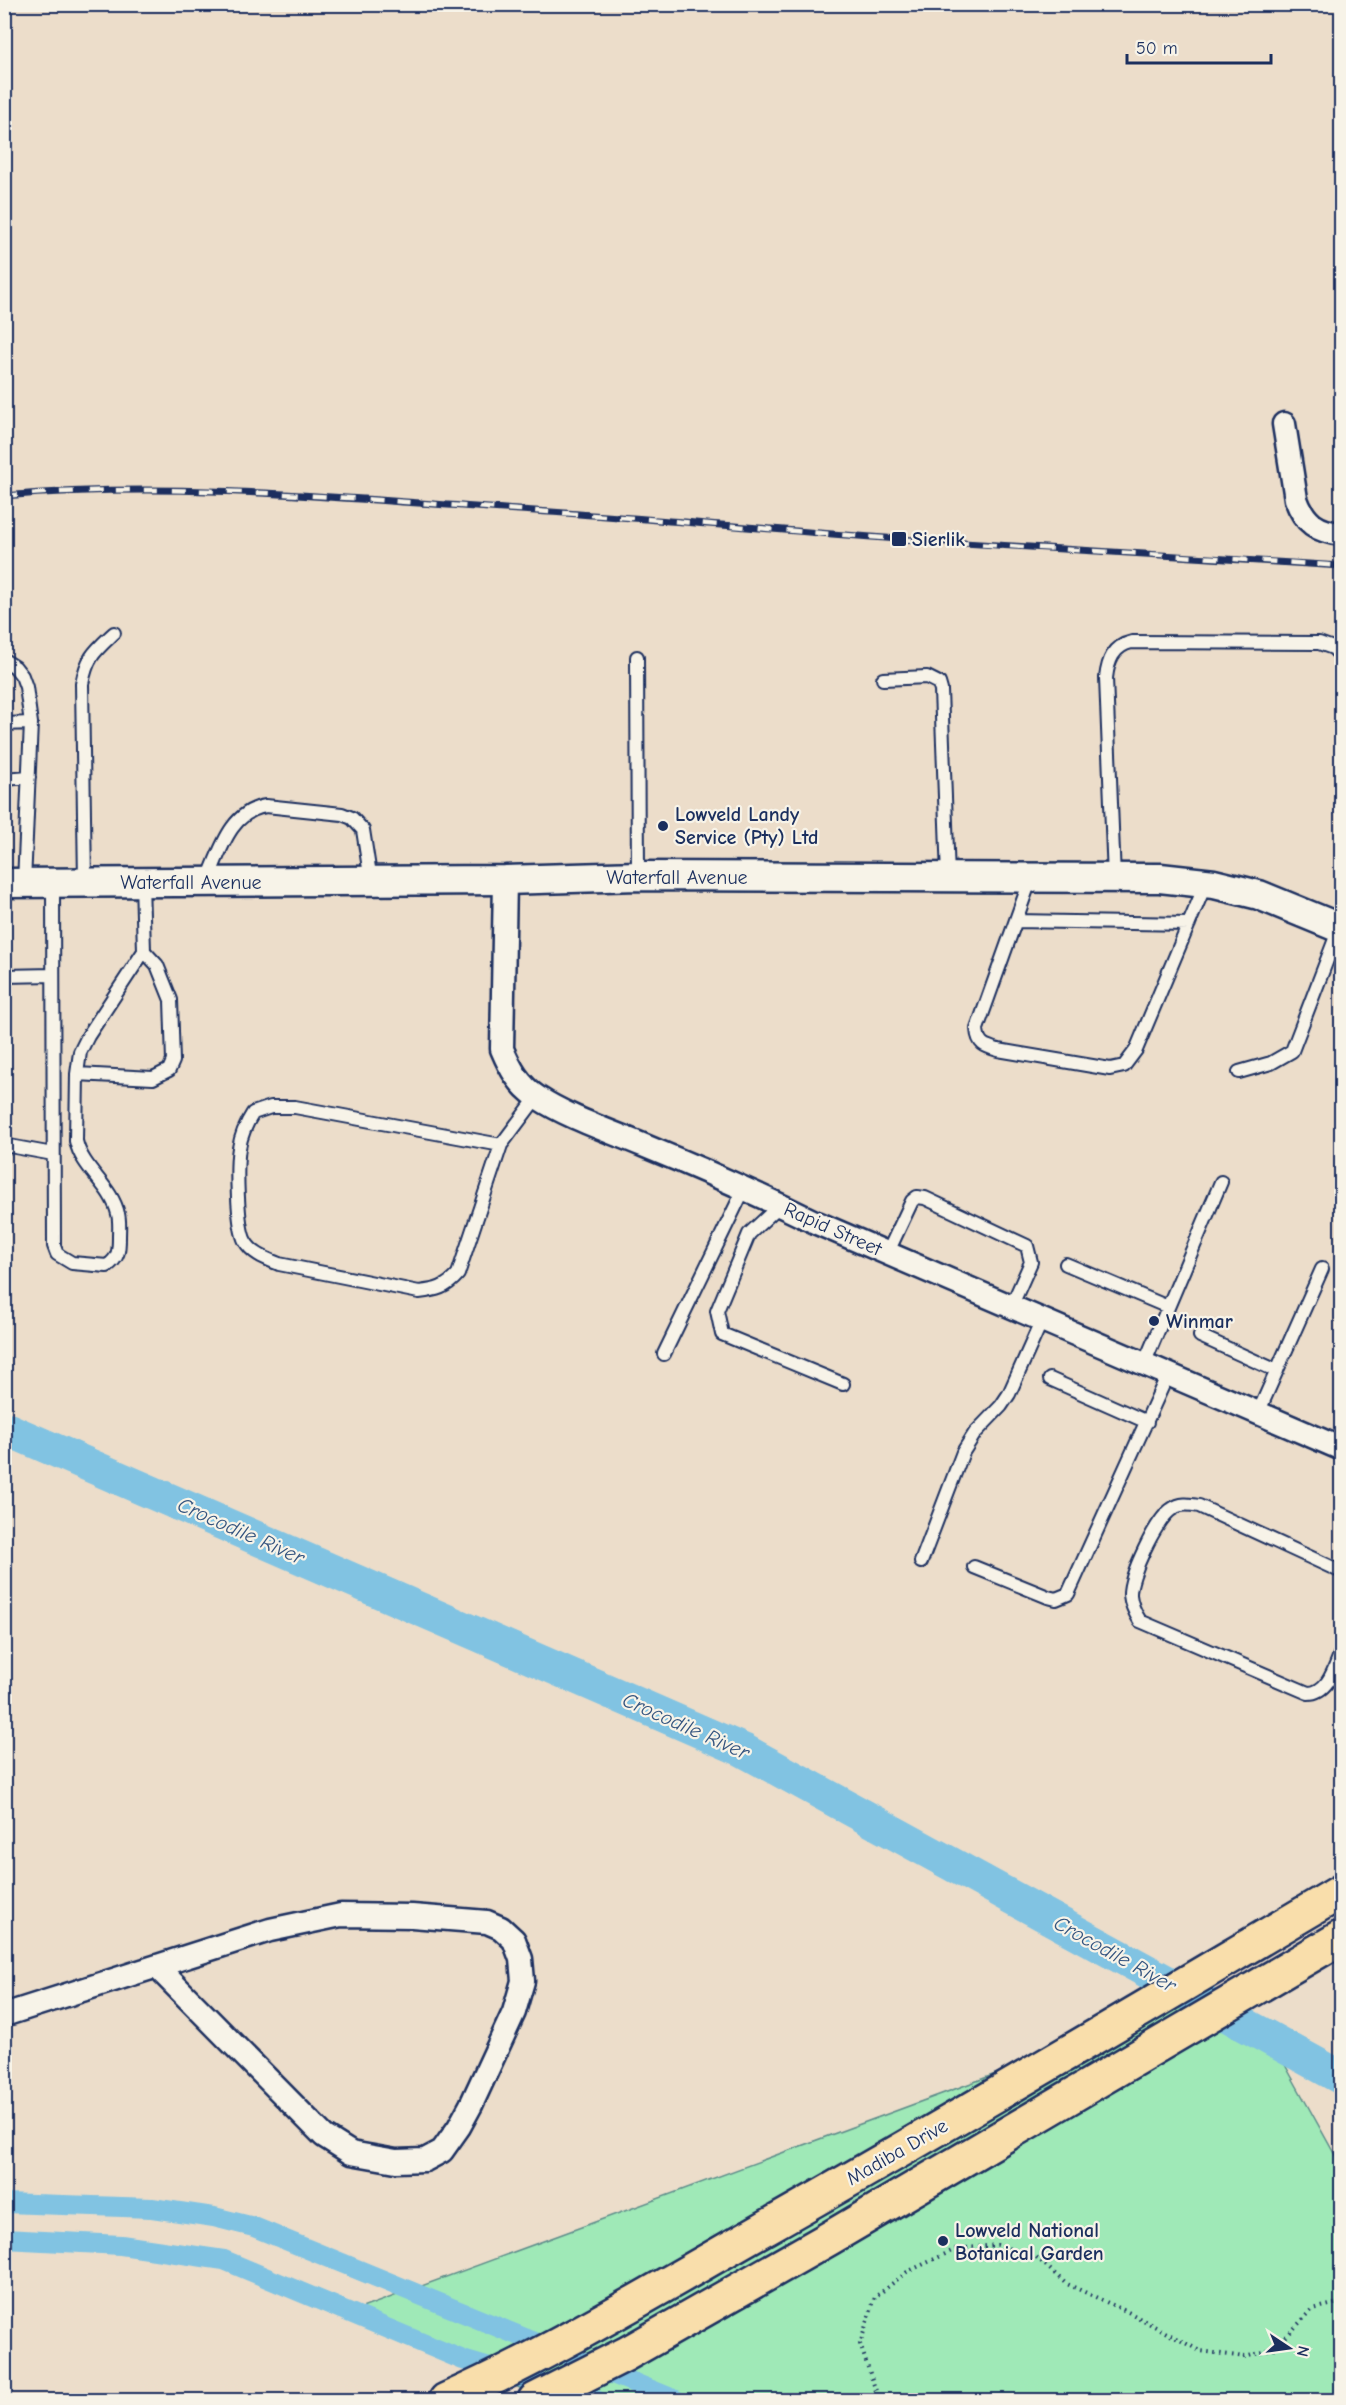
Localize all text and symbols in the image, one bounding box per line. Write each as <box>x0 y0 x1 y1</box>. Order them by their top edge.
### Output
scale bar <box>1127 27 1271 65</box>
text: 50 m <box>1136 38 1178 59</box>
place label: Sierlik <box>912 528 965 551</box>
marker: Sierlik <box>890 530 908 548</box>
place label: Lowveld Landy Service (Pty) Ltd <box>675 803 818 849</box>
marker: Lowveld Landy Service (Pty) Ltd <box>656 819 670 833</box>
street label: Waterfall Avenue <box>606 866 748 889</box>
street label: Waterfall Avenue <box>120 871 262 894</box>
street label: Rapid Street <box>781 1197 887 1261</box>
place label: Winmar <box>1166 1310 1233 1333</box>
marker: Winmar <box>1147 1314 1161 1328</box>
water label: Crocodile River <box>174 1492 309 1570</box>
water label: Crocodile River <box>619 1687 754 1765</box>
water label: Crocodile River <box>1050 1911 1182 1998</box>
street label: Madiba Drive <box>842 2114 952 2190</box>
place label: Lowveld National Botanical Garden <box>955 2219 1104 2265</box>
marker: Lowveld National Botanical Garden <box>936 2234 950 2248</box>
north arrow <box>1259 2318 1319 2378</box>
text: N <box>1293 2344 1313 2358</box>

